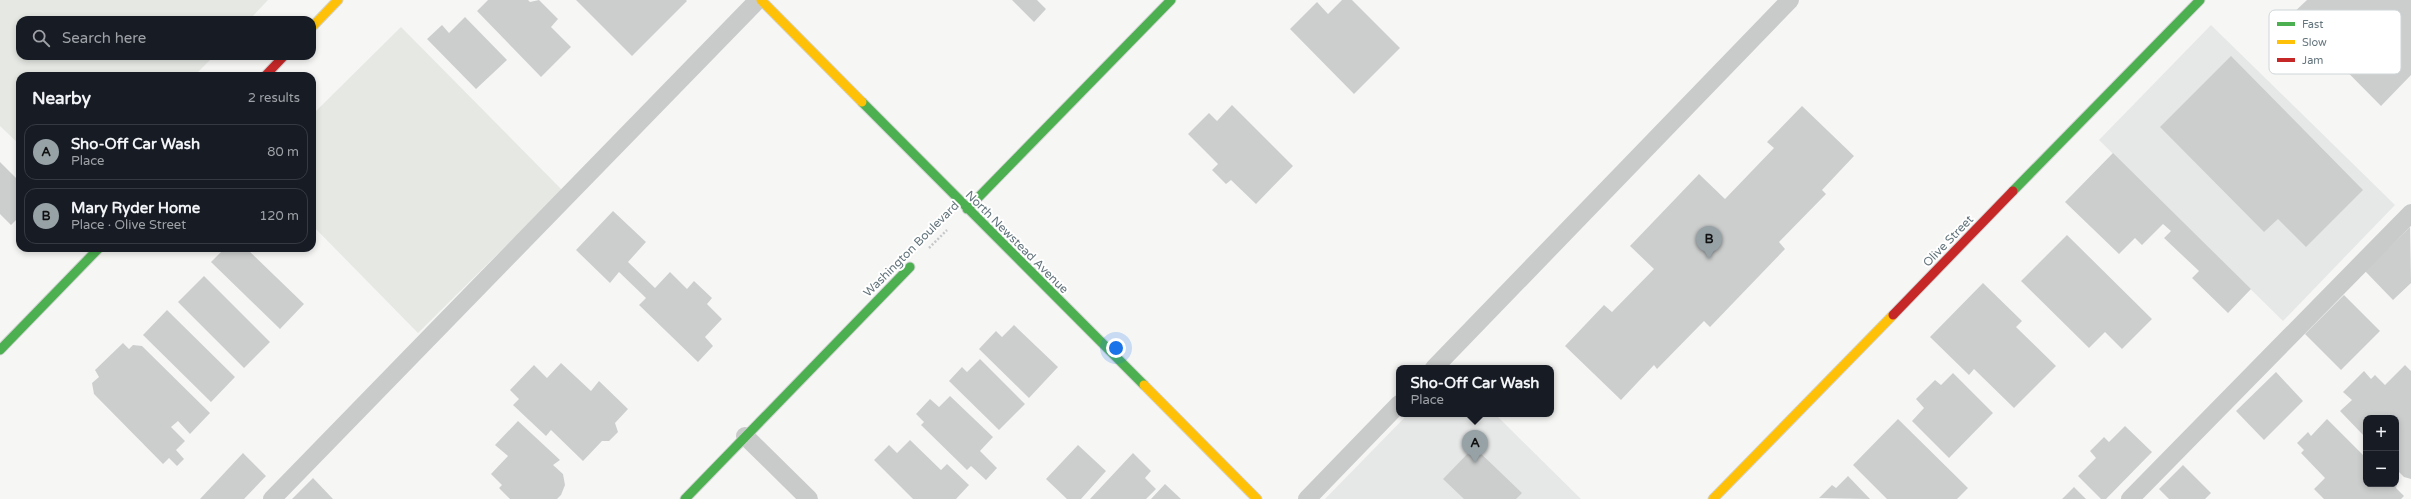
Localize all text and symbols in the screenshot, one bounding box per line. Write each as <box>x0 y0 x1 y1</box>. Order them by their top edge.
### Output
legend <box>2269 10 2401 74</box>
search box <box>16 16 316 60</box>
text: Fast <box>2302 18 2323 31</box>
icon: search <box>30 27 52 49</box>
text: Search here <box>62 29 146 47</box>
text: Slow <box>2302 36 2327 49</box>
text: Jam <box>2302 54 2323 67</box>
text: Nearby <box>32 88 91 109</box>
text: 2 results <box>248 90 300 106</box>
text: Sho-Off Car Wash <box>71 135 200 153</box>
text: A <box>41 144 51 160</box>
text: 80 m <box>267 144 299 160</box>
text: Place <box>71 153 104 169</box>
street label: North Newstead Avenue <box>963 188 1071 296</box>
street label: Washington Boulevard <box>860 198 962 300</box>
text: Mary Ryder Home <box>71 199 200 217</box>
text: B <box>41 208 51 224</box>
text: 120 m <box>259 208 299 224</box>
street label: Olive Street <box>1920 212 1976 270</box>
text: Place · Olive Street <box>71 217 186 233</box>
pin: B <box>1696 226 1722 259</box>
your location <box>1106 338 1126 358</box>
popup <box>1396 365 1554 417</box>
text: Sho-Off Car Wash <box>1410 374 1540 392</box>
text: Place <box>1410 392 1444 408</box>
map controls <box>2363 415 2399 487</box>
button: + <box>2363 415 2399 451</box>
pin: A <box>1462 430 1488 463</box>
button: − <box>2363 451 2399 487</box>

